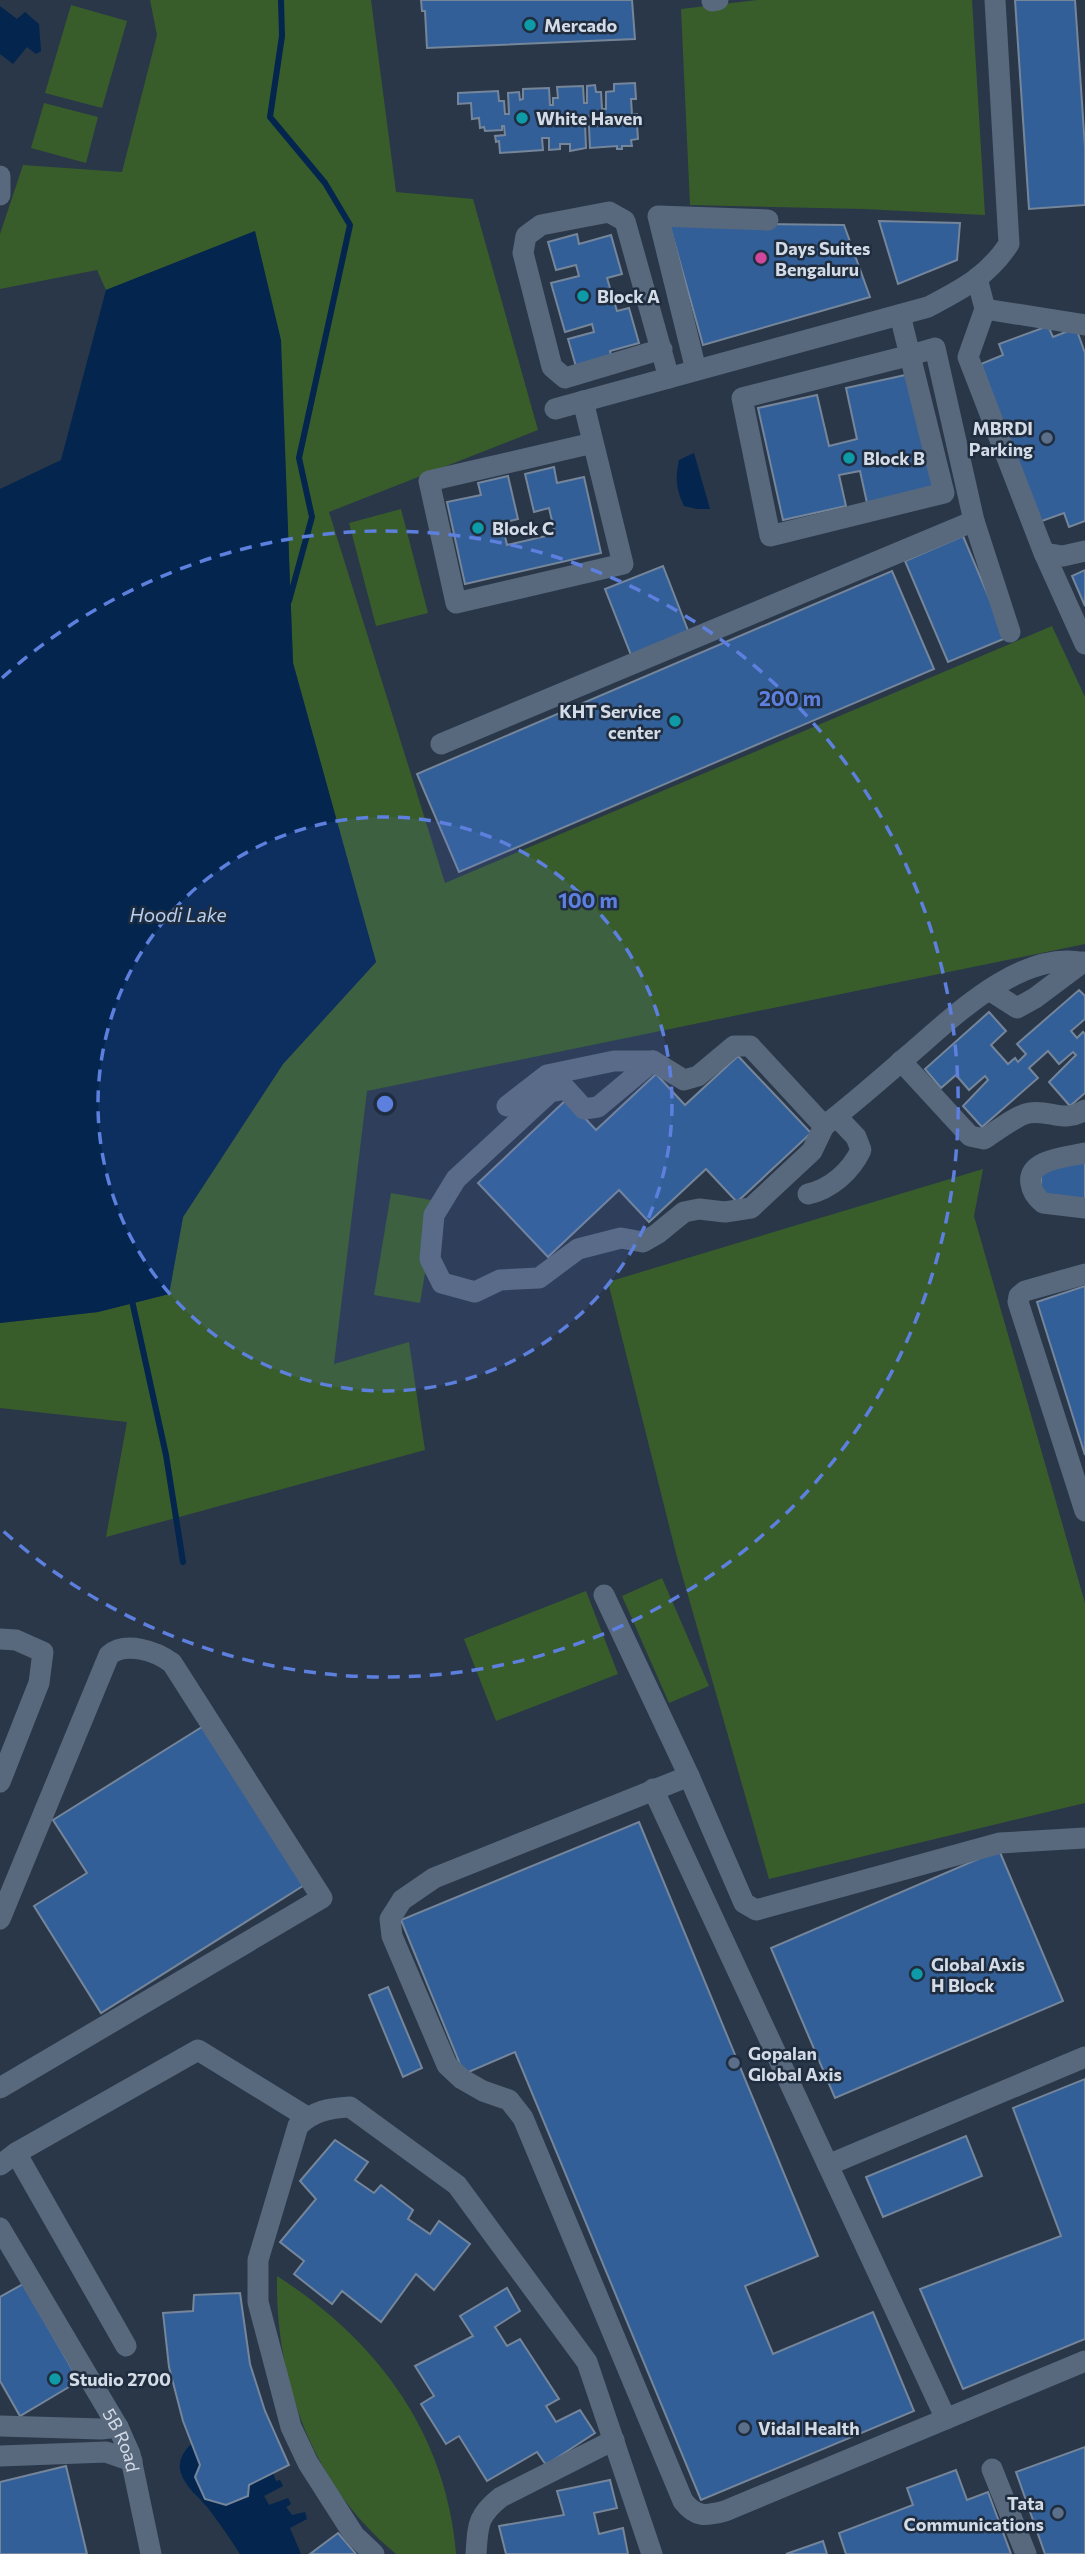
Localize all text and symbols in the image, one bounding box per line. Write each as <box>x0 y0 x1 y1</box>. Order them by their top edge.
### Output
place label: Mercado <box>544 14 618 36</box>
marker: Mercado <box>522 17 538 33</box>
place label: White Haven <box>536 107 643 129</box>
marker: White Haven <box>514 110 530 126</box>
place label: Days Suites Bengaluru <box>775 237 870 280</box>
marker: Days Suites Bengaluru <box>753 250 769 266</box>
place label: Block A <box>597 285 660 307</box>
marker: Block A <box>575 288 591 304</box>
place label: MBRDI Parking <box>969 417 1033 460</box>
marker: MBRDI Parking <box>1039 430 1055 446</box>
place label: Block B <box>863 447 925 469</box>
marker: Block B <box>841 450 857 466</box>
place label: Block C <box>492 517 554 539</box>
marker: Block C <box>470 520 486 536</box>
text: 200 m <box>759 685 821 710</box>
place label: KHT Service center <box>559 700 662 743</box>
marker: KHT Service center <box>667 713 683 729</box>
text: 100 m <box>558 887 618 912</box>
water label: Hoodi Lake <box>129 903 227 926</box>
centre of rings <box>373 1092 397 1116</box>
place label: Global Axis H Block <box>931 1953 1025 1996</box>
marker: Global Axis H Block <box>909 1966 925 1982</box>
place label: Gopalan Global Axis <box>748 2042 842 2085</box>
marker: Gopalan Global Axis <box>726 2055 742 2071</box>
place label: Studio 2700 <box>69 2368 171 2390</box>
marker: Studio 2700 <box>47 2371 63 2387</box>
street label: 5B Road <box>98 2404 144 2474</box>
place label: Vidal Health <box>758 2417 860 2439</box>
marker: Vidal Health <box>736 2420 752 2436</box>
place label: Tata Communications <box>903 2492 1044 2535</box>
marker: Tata Communications <box>1050 2505 1066 2521</box>

